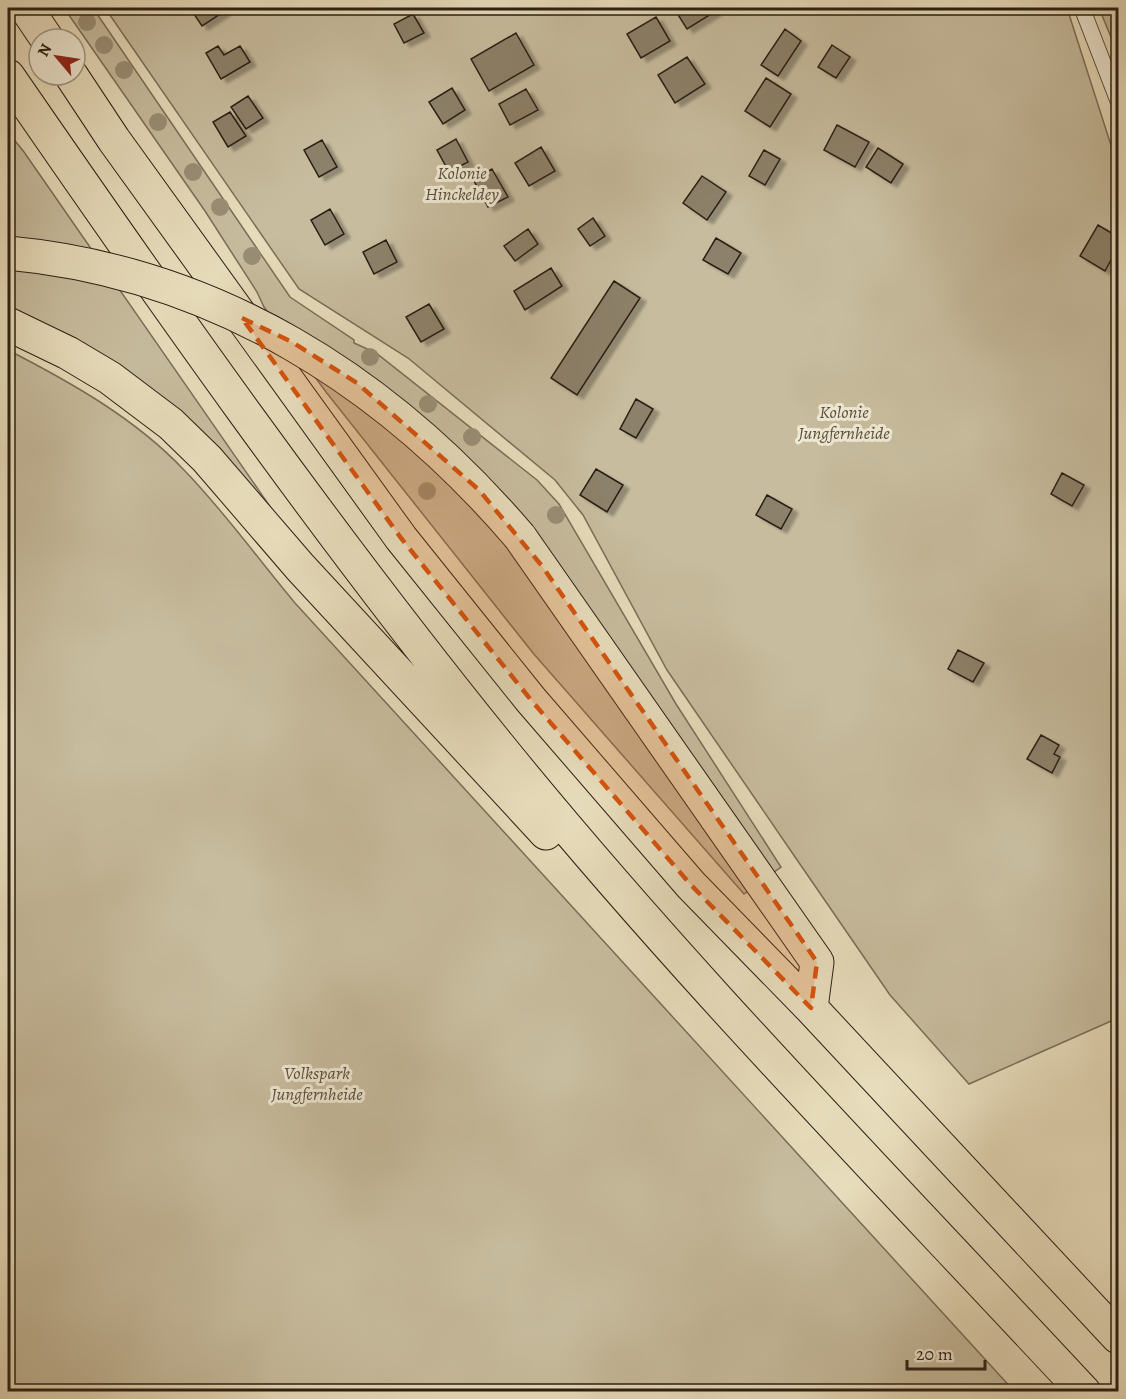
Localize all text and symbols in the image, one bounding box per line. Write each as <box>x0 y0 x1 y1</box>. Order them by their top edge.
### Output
north arrow <box>27 27 87 87</box>
text: N <box>32 39 57 61</box>
park label: Kolonie Hinckeldey <box>425 161 499 206</box>
park label: Kolonie Jungfernheide <box>797 400 890 445</box>
park label: Volkspark Jungfernheide <box>270 1061 363 1106</box>
scale bar <box>907 1333 985 1371</box>
text: 20 m <box>916 1342 953 1366</box>

